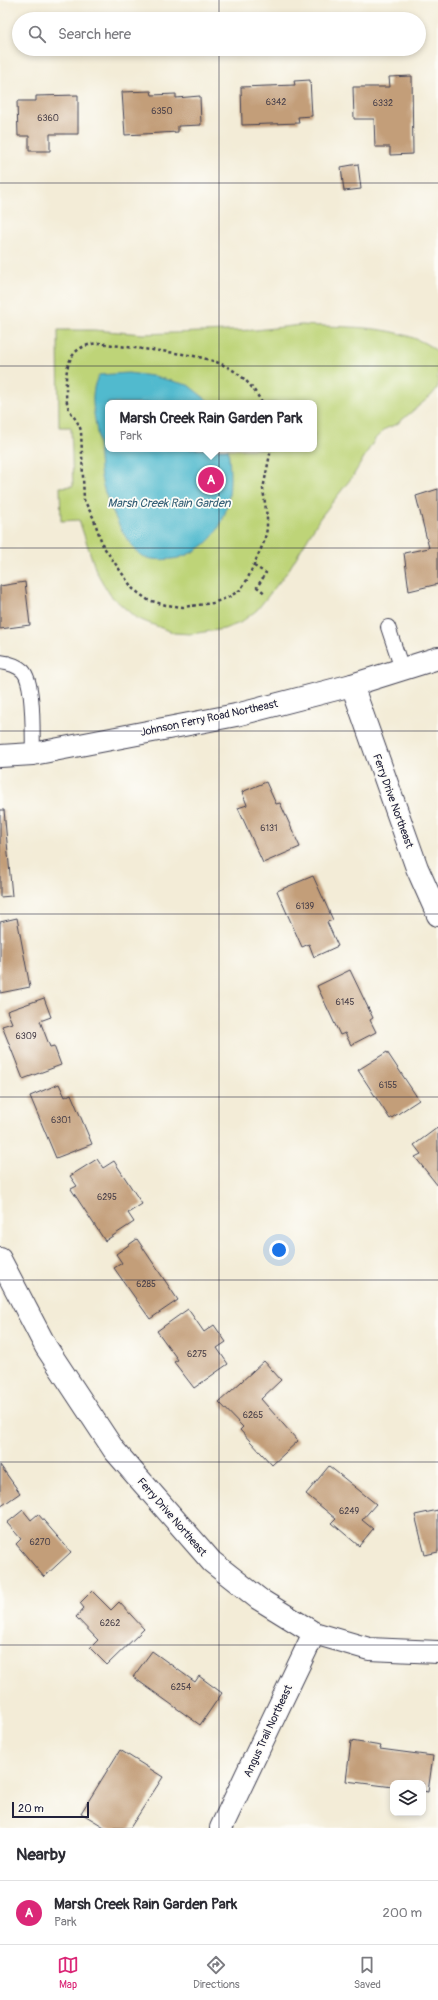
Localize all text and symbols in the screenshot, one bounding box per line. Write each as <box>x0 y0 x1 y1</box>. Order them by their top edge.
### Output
search box <box>12 12 426 56</box>
icon: search <box>26 23 48 45</box>
text: Search here <box>58 25 131 44</box>
house number: 6342 <box>266 97 286 108</box>
house number: 6332 <box>373 98 393 109</box>
house number: 6350 <box>151 106 173 117</box>
house number: 6360 <box>37 113 59 124</box>
popup <box>105 400 317 452</box>
text: Marsh Creek Rain Garden Park <box>119 409 303 428</box>
text: Park <box>119 428 142 444</box>
pin: A <box>198 465 224 495</box>
water label: Marsh Creek Rain Garden <box>108 496 232 511</box>
street label: Johnson Ferry Road Northeast <box>139 697 279 739</box>
street label: Ferry Drive Northeast <box>370 752 416 850</box>
house number: 6131 <box>260 823 278 834</box>
house number: 6139 <box>296 901 315 912</box>
house number: 6145 <box>336 997 355 1008</box>
house number: 6309 <box>15 1031 37 1042</box>
house number: 6155 <box>379 1080 397 1091</box>
house number: 6301 <box>51 1115 71 1126</box>
house number: 6295 <box>97 1192 117 1203</box>
your location <box>269 1240 289 1260</box>
house number: 6285 <box>136 1279 156 1290</box>
house number: 6275 <box>187 1349 207 1360</box>
house number: 6265 <box>243 1410 263 1421</box>
street label: Ferry Drive Northeast <box>135 1475 210 1559</box>
house number: 6249 <box>339 1506 359 1517</box>
house number: 6270 <box>29 1537 51 1548</box>
house number: 6262 <box>100 1618 120 1629</box>
house number: 6254 <box>171 1682 192 1693</box>
street label: Angus Trail Northeast <box>241 1682 295 1779</box>
map controls <box>390 1780 426 1816</box>
button: layers <box>390 1780 426 1816</box>
scale bar <box>12 1800 89 1819</box>
text: 20 m <box>18 1802 44 1815</box>
text: Nearby <box>16 1844 65 1865</box>
text: Marsh Creek Rain Garden Park <box>54 1895 237 1914</box>
text: A <box>25 1905 33 1921</box>
text: 200 m <box>383 1905 422 1921</box>
text: Park <box>54 1914 77 1930</box>
tab: Map <box>57 1954 79 1991</box>
tab: Directions <box>193 1954 240 1991</box>
tab: Saved <box>354 1954 381 1991</box>

